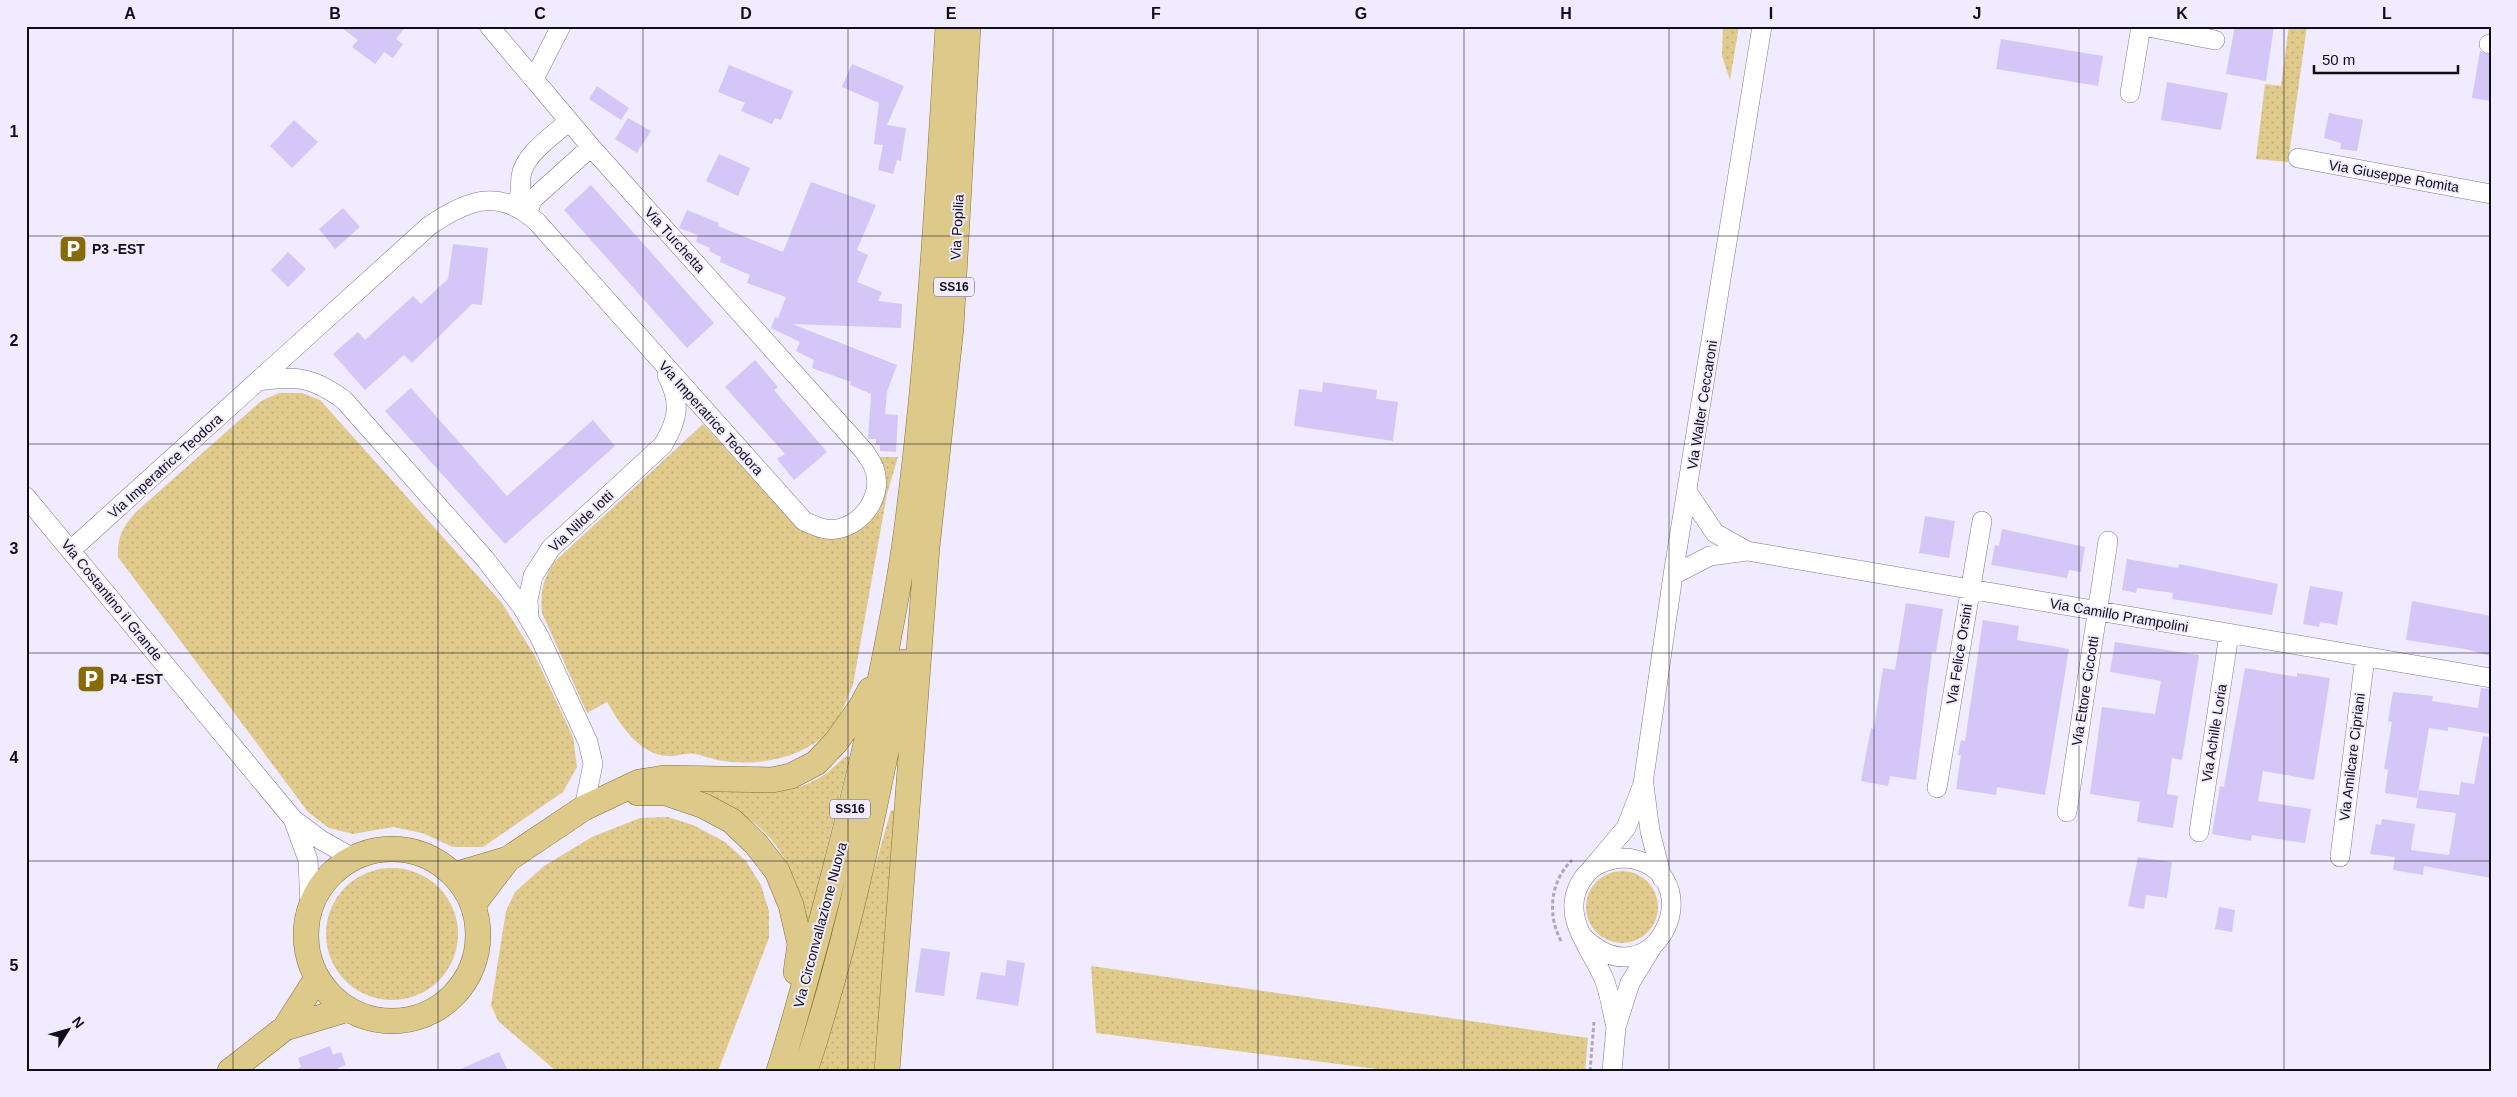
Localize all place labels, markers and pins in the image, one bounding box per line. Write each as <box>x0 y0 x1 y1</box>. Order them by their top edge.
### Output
parking icon: P3 -EST <box>58 234 88 264</box>
place label: P3 -EST <box>92 241 145 257</box>
parking icon: P4 -EST <box>76 664 106 694</box>
place label: P4 -EST <box>110 671 163 687</box>

